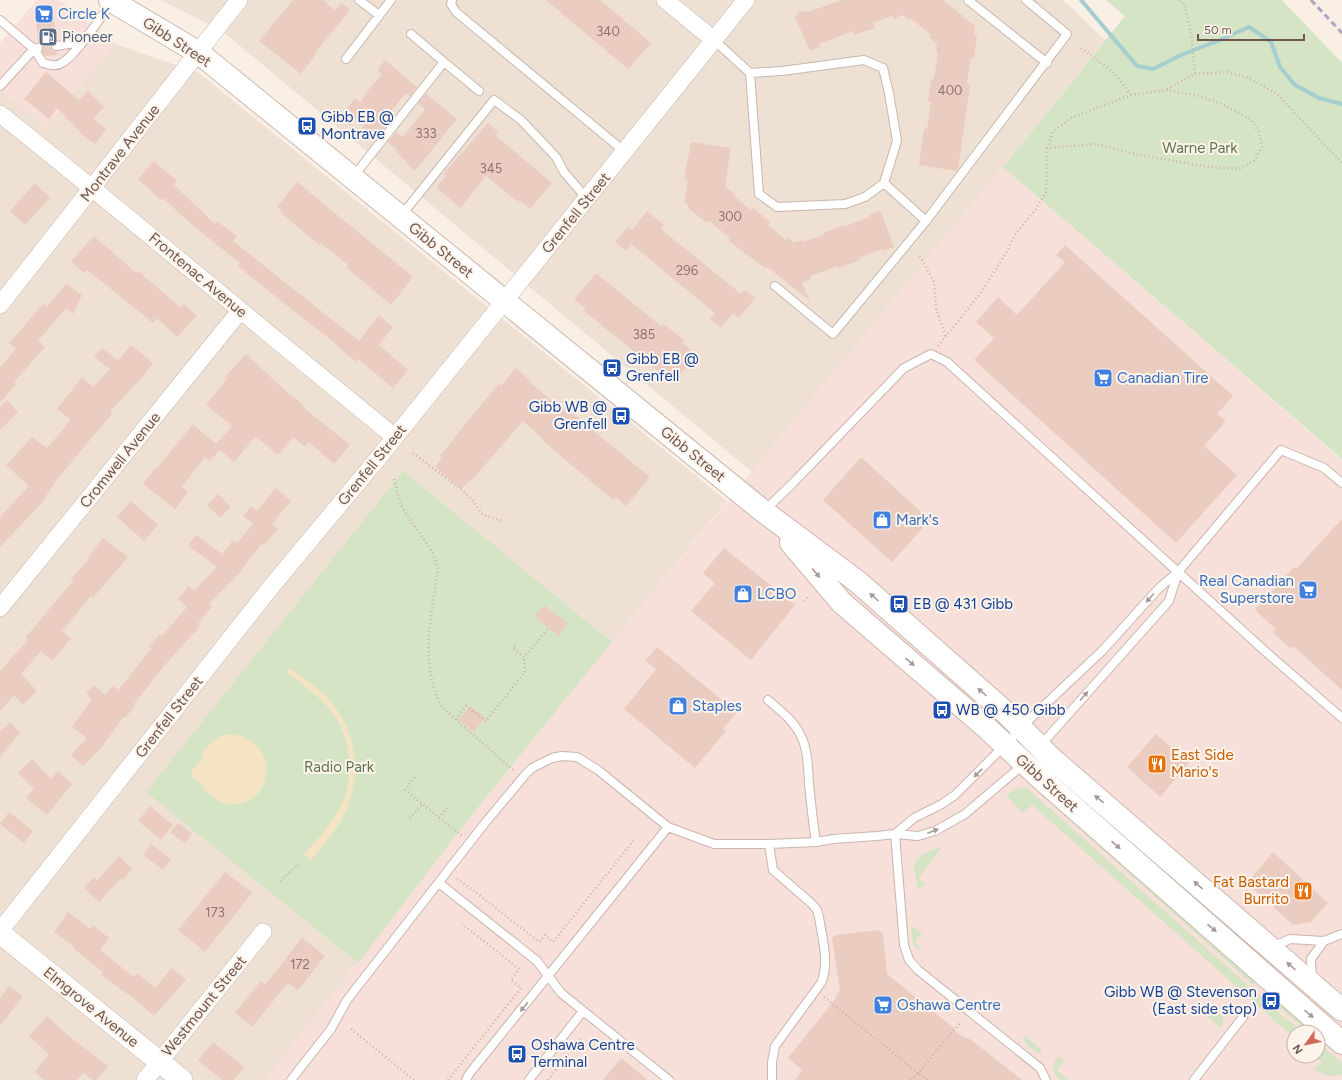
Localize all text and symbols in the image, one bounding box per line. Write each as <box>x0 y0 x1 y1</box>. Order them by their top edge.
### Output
supermarket icon: Circle K <box>33 3 55 25</box>
place label: Circle K <box>58 5 111 23</box>
street label: Gibb Street <box>139 13 215 71</box>
scale bar <box>1198 16 1304 42</box>
text: 50 m <box>1204 23 1232 37</box>
house number: 340 <box>596 24 620 39</box>
fuel station icon: Pioneer <box>37 26 59 48</box>
place label: Pioneer <box>62 28 113 46</box>
house number: 400 <box>938 83 962 98</box>
street label: Montrave Avenue <box>76 101 164 205</box>
place label: Gibb EB @ Montrave <box>321 108 394 143</box>
bus stop icon: Gibb EB @ Montrave <box>296 115 318 137</box>
house number: 333 <box>415 126 437 141</box>
park label: Warne Park <box>1162 139 1238 157</box>
house number: 345 <box>480 161 502 176</box>
street label: Grenfell Street <box>538 169 614 257</box>
house number: 300 <box>718 209 742 224</box>
street label: Gibb Street <box>405 218 477 282</box>
street label: Frontenac Avenue <box>145 229 251 321</box>
house number: 296 <box>676 263 698 278</box>
house number: 385 <box>633 327 655 342</box>
place label: Gibb EB @ Grenfell <box>626 350 699 385</box>
bus stop icon: Gibb EB @ Grenfell <box>601 357 623 379</box>
supermarket icon: Canadian Tire <box>1092 367 1114 389</box>
place label: Canadian Tire <box>1117 369 1209 387</box>
place label: Gibb WB @ Grenfell <box>529 398 607 433</box>
bus stop icon: Gibb WB @ Grenfell <box>610 405 632 427</box>
street label: Cromwell Avenue <box>76 408 164 512</box>
street label: Grenfell Street <box>334 421 410 509</box>
street label: Gibb Street <box>657 422 729 486</box>
shop icon: Mark's <box>871 509 893 531</box>
place label: Mark's <box>896 511 939 529</box>
one-way arrow <box>812 567 821 578</box>
place label: Real Canadian Superstore <box>1199 572 1294 607</box>
supermarket icon: Real Canadian Superstore <box>1297 579 1319 601</box>
shop icon: LCBO <box>732 583 754 605</box>
place label: LCBO <box>757 585 796 603</box>
one-way arrow <box>869 592 879 601</box>
bus stop icon: EB @ 431 Gibb <box>888 593 910 615</box>
one-way arrow <box>1145 593 1154 603</box>
place label: EB @ 431 Gibb <box>913 595 1013 613</box>
one-way arrow <box>905 657 916 666</box>
street label: Grenfell Street <box>131 672 207 762</box>
one-way arrow <box>977 687 987 697</box>
one-way arrow <box>1079 691 1088 702</box>
shop icon: Staples <box>667 695 689 717</box>
place label: Staples <box>692 697 742 715</box>
bus stop icon: WB @ 450 Gibb <box>931 699 953 721</box>
place label: WB @ 450 Gibb <box>956 701 1066 719</box>
place label: East Side Mario's <box>1171 746 1234 781</box>
street label: Gibb Street <box>1012 750 1082 816</box>
restaurant icon: East Side Mario's <box>1146 753 1168 775</box>
park label: Radio Park <box>304 758 375 776</box>
one-way arrow <box>973 768 983 778</box>
one-way arrow <box>1094 795 1105 804</box>
one-way arrow <box>928 827 940 833</box>
one-way arrow <box>1111 840 1122 849</box>
place label: Fat Bastard Burrito <box>1213 873 1289 908</box>
one-way arrow <box>1192 880 1203 889</box>
restaurant icon: Fat Bastard Burrito <box>1292 880 1314 902</box>
house number: 173 <box>205 905 225 920</box>
one-way arrow <box>1206 924 1217 933</box>
street label: Westmount Street <box>158 952 250 1060</box>
house number: 172 <box>290 957 310 972</box>
one-way arrow <box>1286 962 1297 971</box>
street label: Elmgrove Avenue <box>40 963 142 1051</box>
place label: Gibb WB @ Stevenson (East side stop) <box>1104 983 1257 1018</box>
bus stop icon: Gibb WB @ Stevenson (East side stop) <box>1260 990 1282 1012</box>
supermarket icon: Oshawa Centre <box>872 994 894 1016</box>
place label: Oshawa Centre <box>897 996 1001 1014</box>
one-way arrow <box>519 1001 528 1012</box>
one-way arrow <box>1305 1009 1314 1018</box>
north arrow <box>1286 1024 1326 1064</box>
place label: Oshawa Centre Terminal <box>531 1036 635 1071</box>
text: N <box>1290 1042 1306 1056</box>
bus stop icon: Oshawa Centre Terminal <box>506 1043 528 1065</box>

